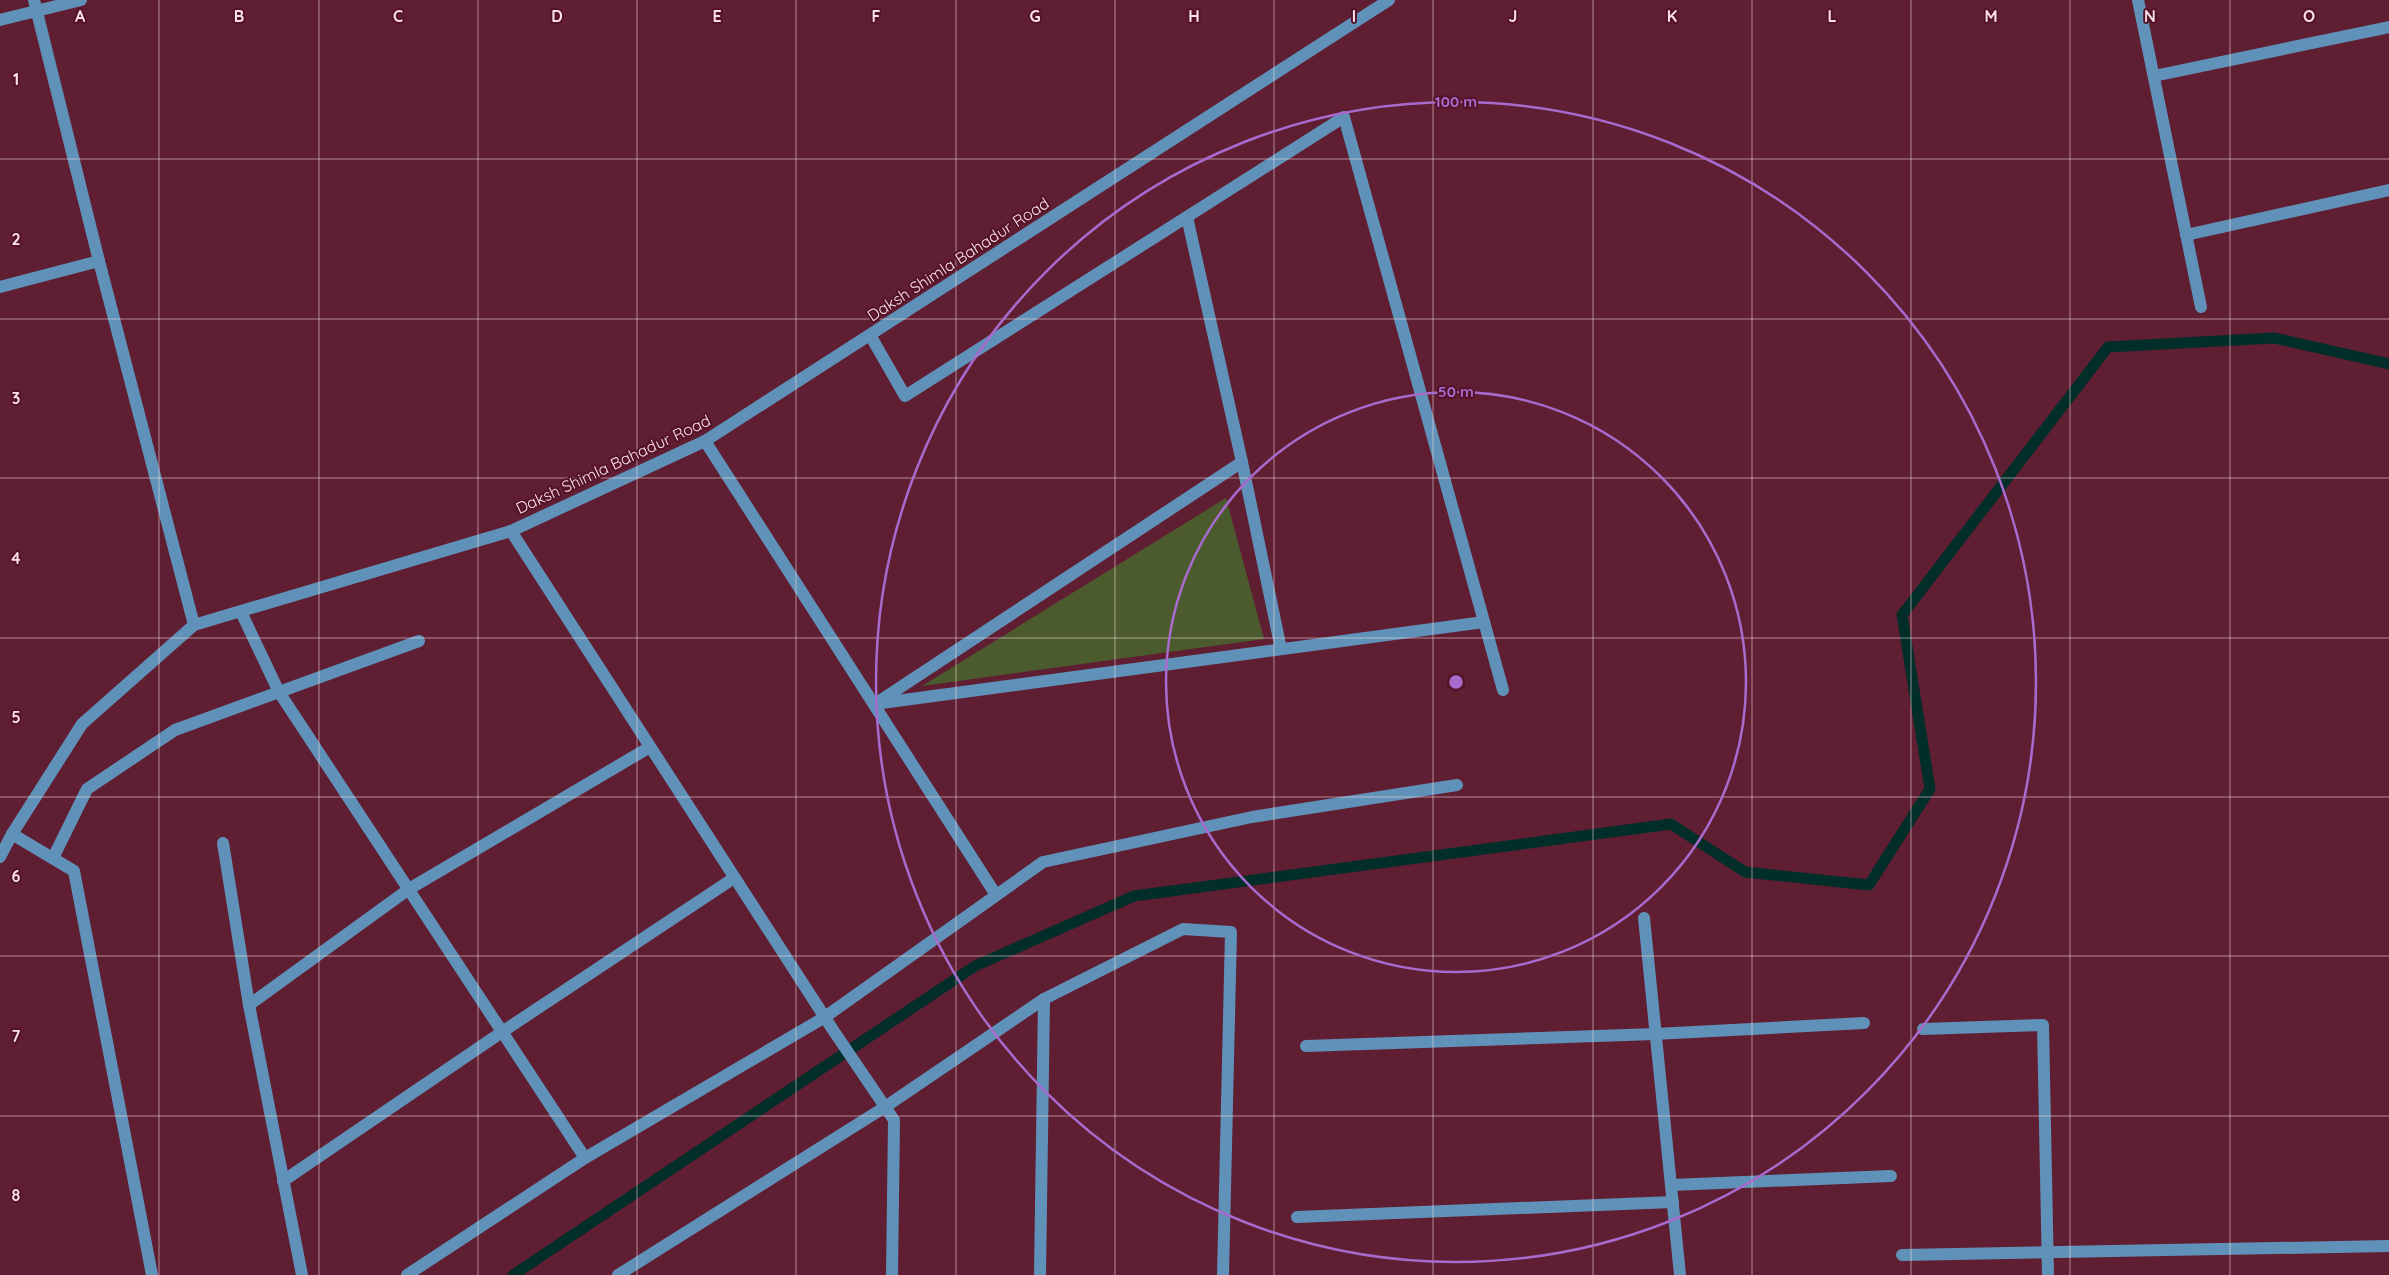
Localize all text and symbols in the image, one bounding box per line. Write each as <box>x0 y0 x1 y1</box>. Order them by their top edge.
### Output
text: A <box>75 6 86 26</box>
text: B <box>234 6 244 26</box>
text: C <box>393 6 403 26</box>
text: D <box>551 6 563 26</box>
text: E <box>712 6 722 26</box>
text: F <box>872 6 881 26</box>
text: G <box>1029 6 1041 26</box>
text: H <box>1188 6 1200 26</box>
text: I <box>1352 6 1356 26</box>
text: J <box>1509 6 1517 26</box>
text: K <box>1667 6 1677 26</box>
text: L <box>1828 6 1837 26</box>
text: M <box>1984 6 1998 26</box>
text: N <box>2144 6 2156 26</box>
text: O <box>2303 6 2315 26</box>
text: 1 <box>13 69 19 89</box>
text: 100 m <box>1435 92 1477 111</box>
street label: Daksh Shimla Bahadur Road <box>863 193 1053 325</box>
text: 2 <box>11 229 21 249</box>
text: 50 m <box>1438 382 1474 401</box>
text: 3 <box>12 388 20 408</box>
street label: Daksh Shimla Bahadur Road <box>512 410 714 518</box>
text: 4 <box>11 548 21 568</box>
centre of rings <box>1447 673 1465 691</box>
text: 5 <box>11 707 21 727</box>
text: 6 <box>12 866 21 886</box>
text: 7 <box>12 1026 21 1046</box>
text: 8 <box>12 1185 21 1205</box>

